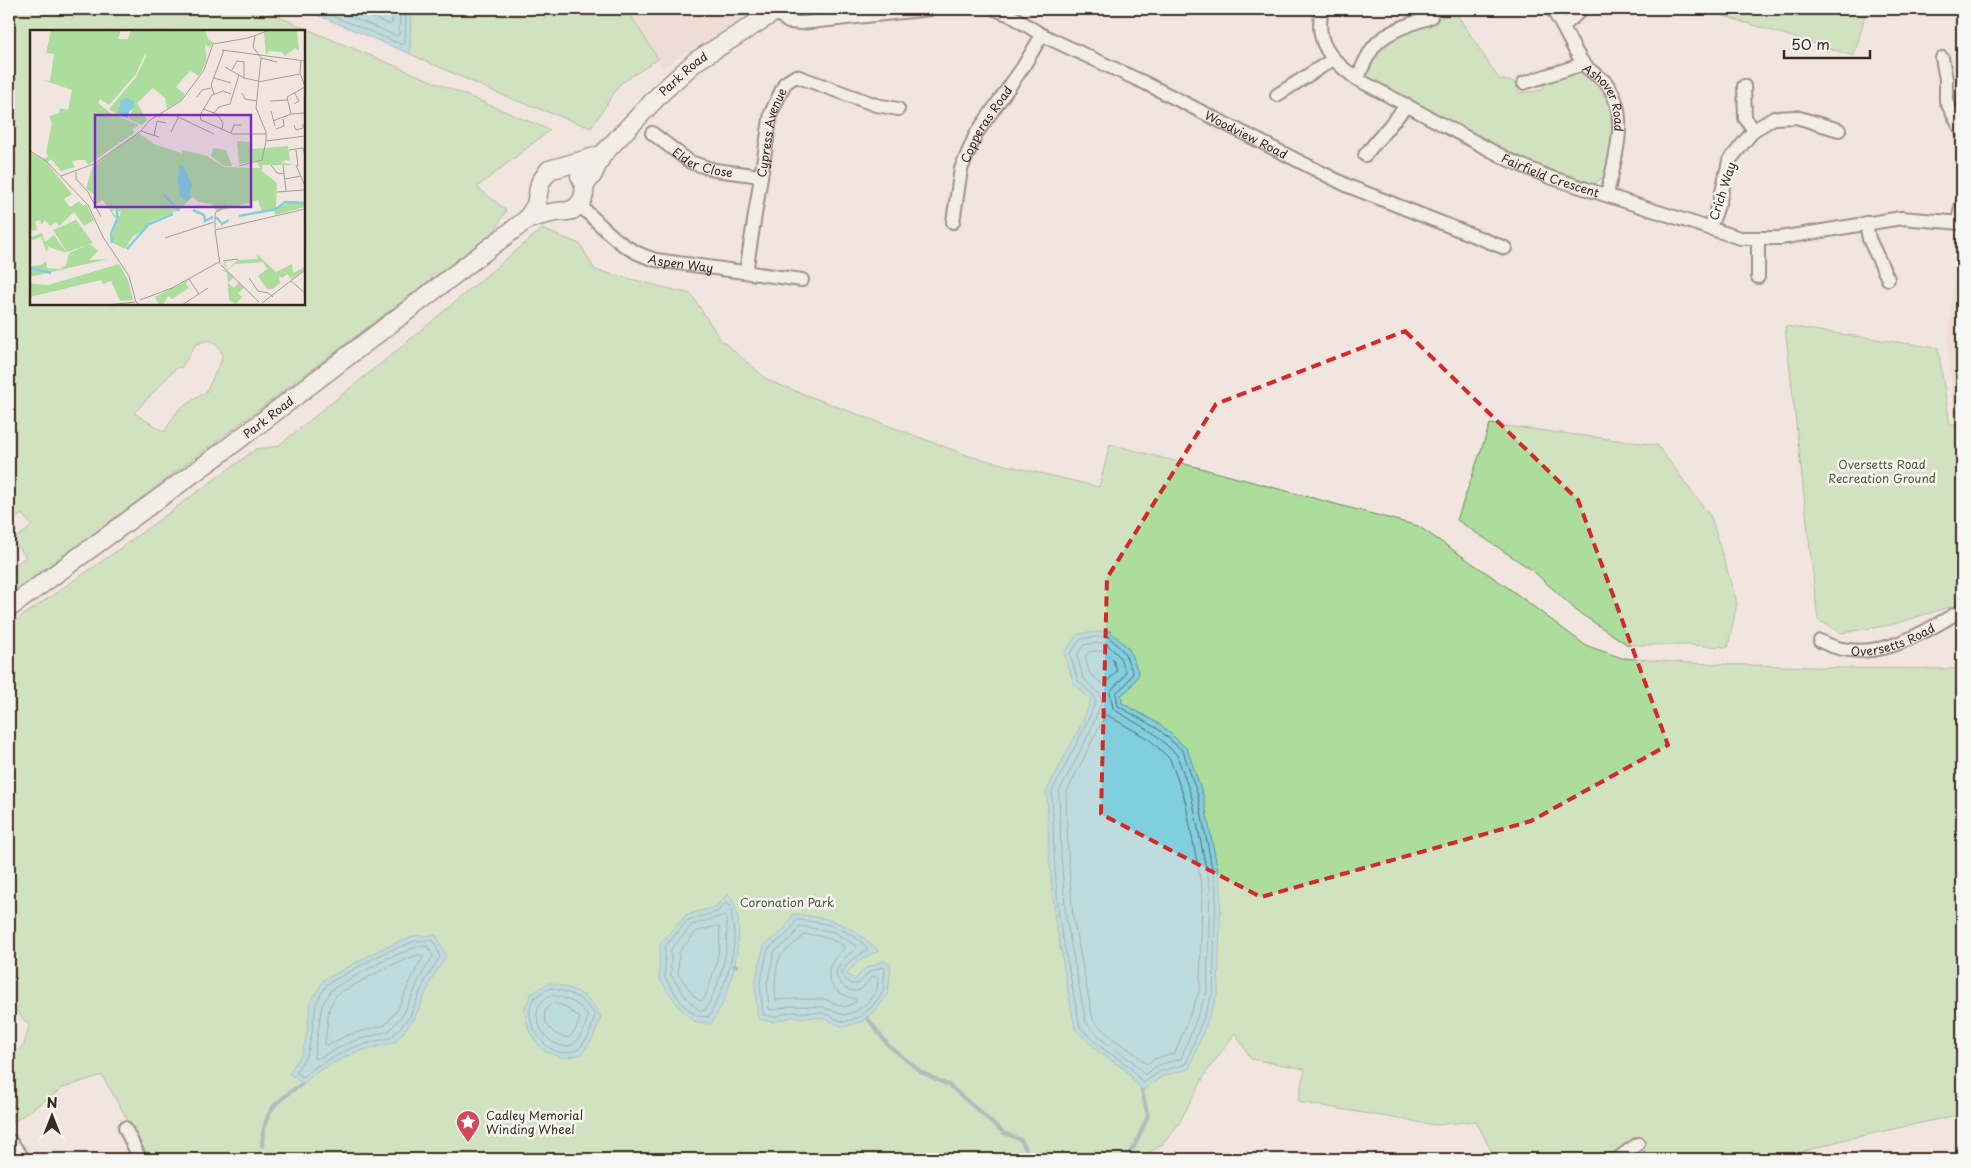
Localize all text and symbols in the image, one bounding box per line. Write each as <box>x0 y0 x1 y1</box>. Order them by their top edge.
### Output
scale bar <box>1784 28 1870 60</box>
inset map <box>30 30 305 305</box>
text: 50 m <box>1791 32 1830 55</box>
street label: Park Road <box>655 47 711 100</box>
street label: Ashover Road <box>1579 59 1628 132</box>
street label: Copperas Road <box>956 82 1016 166</box>
street label: Cypress Avenue <box>752 84 791 179</box>
street label: Woodview Road <box>1202 106 1291 163</box>
street label: Elder Close <box>669 143 734 181</box>
street label: Fairfield Crescent <box>1498 149 1602 202</box>
street label: Crich Way <box>1704 159 1740 223</box>
street label: Aspen Way <box>646 249 715 277</box>
street label: Park Road <box>239 392 297 442</box>
park label: Oversetts Road Recreation Ground <box>1828 455 1936 487</box>
street label: Oversetts Road <box>1850 619 1938 660</box>
park label: Coronation Park <box>740 893 834 911</box>
north arrow <box>28 1090 78 1140</box>
text: N <box>46 1092 58 1113</box>
place label: Cadley Memorial Winding Wheel <box>486 1106 583 1138</box>
place icon: Cadley Memorial Winding Wheel <box>455 1109 481 1143</box>

